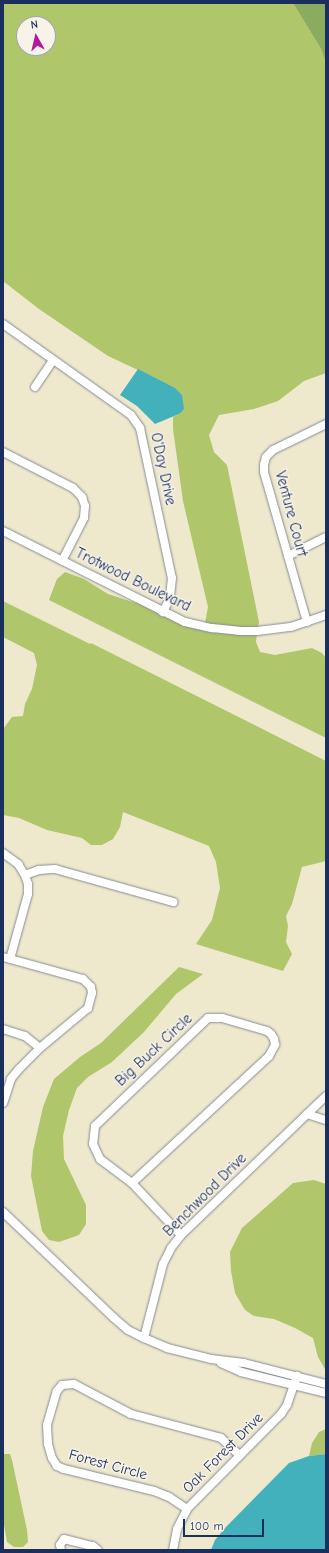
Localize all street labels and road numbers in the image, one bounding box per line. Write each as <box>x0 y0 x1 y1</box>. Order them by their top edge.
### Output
street label: O'Day Drive <box>147 431 179 507</box>
street label: Venture Court <box>271 469 311 559</box>
street label: Trotwood Boulevard <box>72 544 194 616</box>
street label: Big Buck Circle <box>112 1010 196 1090</box>
street label: Benchwood Drive <box>160 1150 250 1240</box>
street label: Oak Forest Drive <box>179 1409 267 1497</box>
street label: Forest Circle <box>67 1446 149 1484</box>

